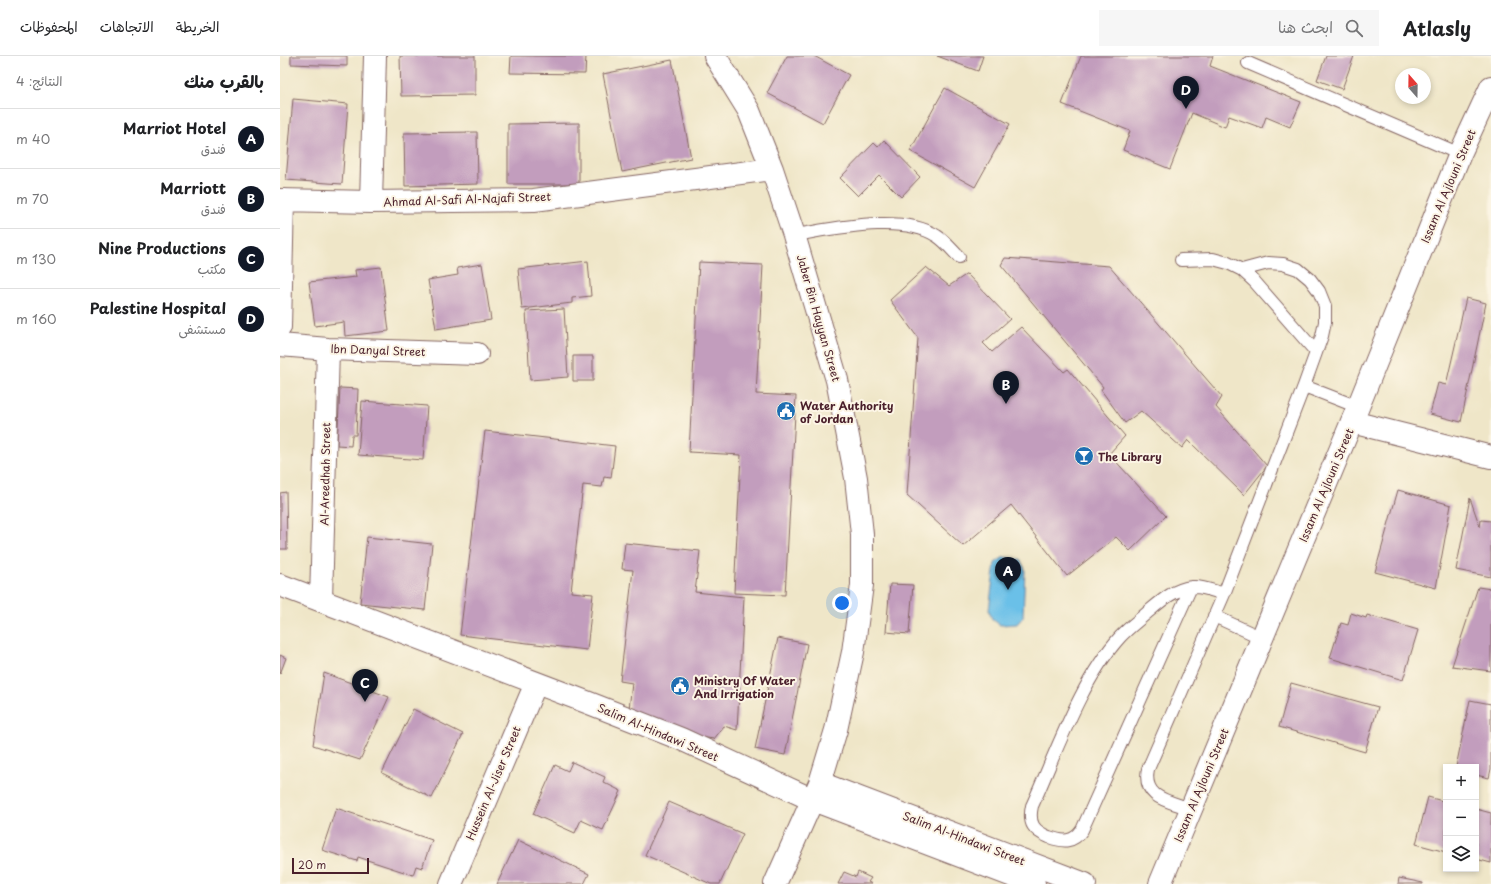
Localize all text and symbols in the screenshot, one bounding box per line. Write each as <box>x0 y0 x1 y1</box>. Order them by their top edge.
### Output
search box <box>1099 10 1379 46</box>
text: Atlasly <box>1403 14 1471 42</box>
text: ابحث هنا <box>1278 15 1333 38</box>
text: المحفوظات <box>20 16 78 37</box>
text: الاتجاهات <box>100 16 154 37</box>
text: الخريطة <box>176 16 219 37</box>
icon: search <box>1343 17 1365 39</box>
text: بالقرب منك <box>184 68 264 94</box>
north arrow <box>1395 68 1431 104</box>
text: النتائج: 4 <box>16 71 63 90</box>
pin: D <box>1173 76 1199 109</box>
text: Marriot Hotel <box>123 116 226 139</box>
street label: Issam Al Ajlouni Street <box>1416 126 1480 246</box>
text: 40 m <box>16 129 50 148</box>
text: A <box>246 129 256 148</box>
text: فندق <box>201 139 226 158</box>
text: Marriott <box>160 176 226 199</box>
street label: Ahmad Al-Safi Al-Najafi Street <box>383 188 552 210</box>
text: 70 m <box>16 189 49 208</box>
text: B <box>247 189 255 208</box>
text: فندق <box>201 199 226 218</box>
text: Nine Productions <box>98 236 226 259</box>
text: 130 m <box>16 249 56 268</box>
text: C <box>246 249 256 268</box>
street label: Jaber Bin Hayyan Street <box>793 253 845 384</box>
text: مكتب <box>198 259 226 278</box>
text: Palestine Hospital <box>90 296 226 319</box>
text: 160 m <box>16 309 57 328</box>
text: D <box>246 309 256 328</box>
text: مستشفى <box>178 319 226 338</box>
street label: Ibn Danyal Street <box>330 340 426 360</box>
pin: B <box>993 371 1019 404</box>
place label: Water Authority of Jordan <box>800 397 893 427</box>
public building icon: Water Authority of Jordan <box>775 400 797 422</box>
street label: Al-Areedhah Street <box>316 422 334 526</box>
street label: Issam Al Ajlouni Street <box>1294 425 1358 545</box>
bar icon: The Library <box>1073 445 1095 467</box>
place label: The Library <box>1098 448 1162 465</box>
pin: A <box>995 557 1021 590</box>
your location <box>832 593 852 613</box>
pin: C <box>352 669 378 702</box>
place label: Ministry Of Water And Irrigation <box>694 672 796 702</box>
public building icon: Ministry Of Water And Irrigation <box>669 675 691 697</box>
street label: Salim Al-Hindawi Street <box>595 699 722 765</box>
street label: Hussein Al-Jiser Street <box>461 723 525 843</box>
street label: Issam Al Ajlouni Street <box>1169 725 1233 845</box>
map controls <box>1443 764 1479 872</box>
button: + <box>1443 764 1479 800</box>
button: − <box>1443 800 1479 836</box>
street label: Salim Al-Hindawi Street <box>900 807 1028 869</box>
button: layers <box>1443 836 1479 872</box>
scale bar <box>292 856 369 875</box>
text: 20 m <box>298 856 326 873</box>

